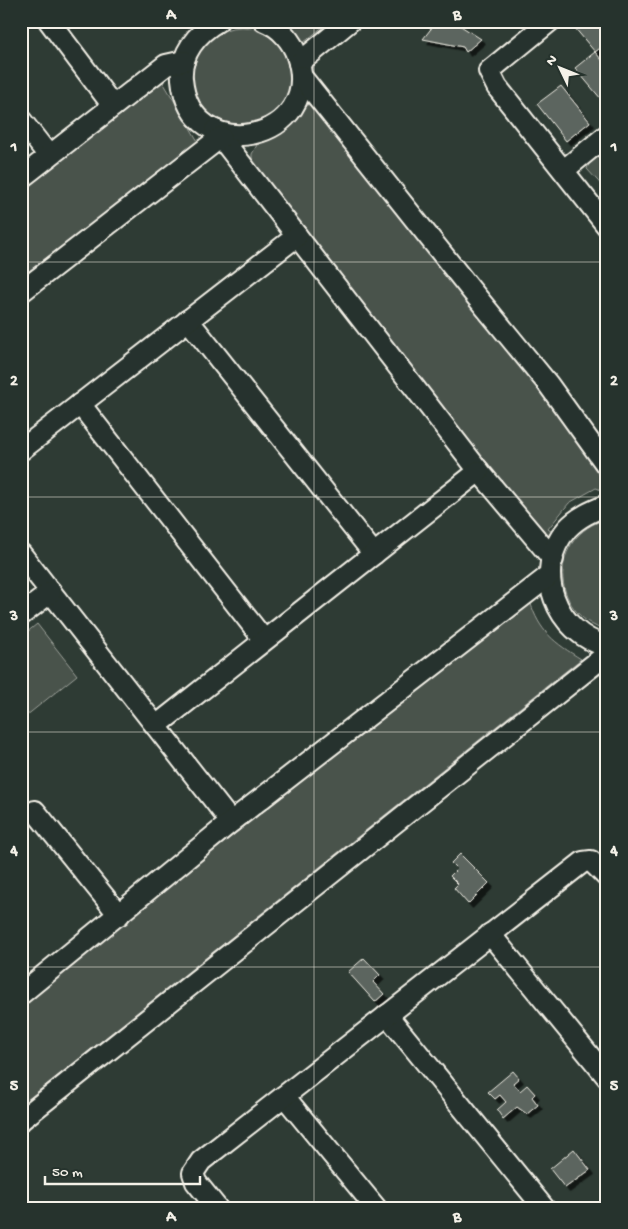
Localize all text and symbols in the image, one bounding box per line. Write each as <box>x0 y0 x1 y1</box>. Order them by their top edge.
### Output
text: A <box>165 7 177 26</box>
text: B <box>452 7 462 26</box>
north arrow <box>536 42 586 92</box>
text: N <box>543 52 562 70</box>
text: 1 <box>10 139 17 158</box>
text: 1 <box>610 139 617 158</box>
text: 2 <box>10 373 18 392</box>
text: 2 <box>610 373 618 392</box>
text: 3 <box>9 608 18 627</box>
text: 3 <box>609 608 618 627</box>
text: 4 <box>9 843 18 862</box>
text: 4 <box>609 843 618 862</box>
text: 5 <box>10 1078 19 1097</box>
text: 5 <box>610 1078 619 1097</box>
scale bar <box>45 1154 200 1186</box>
text: 50 m <box>52 1164 83 1182</box>
text: A <box>165 1209 177 1228</box>
text: B <box>452 1209 462 1228</box>

